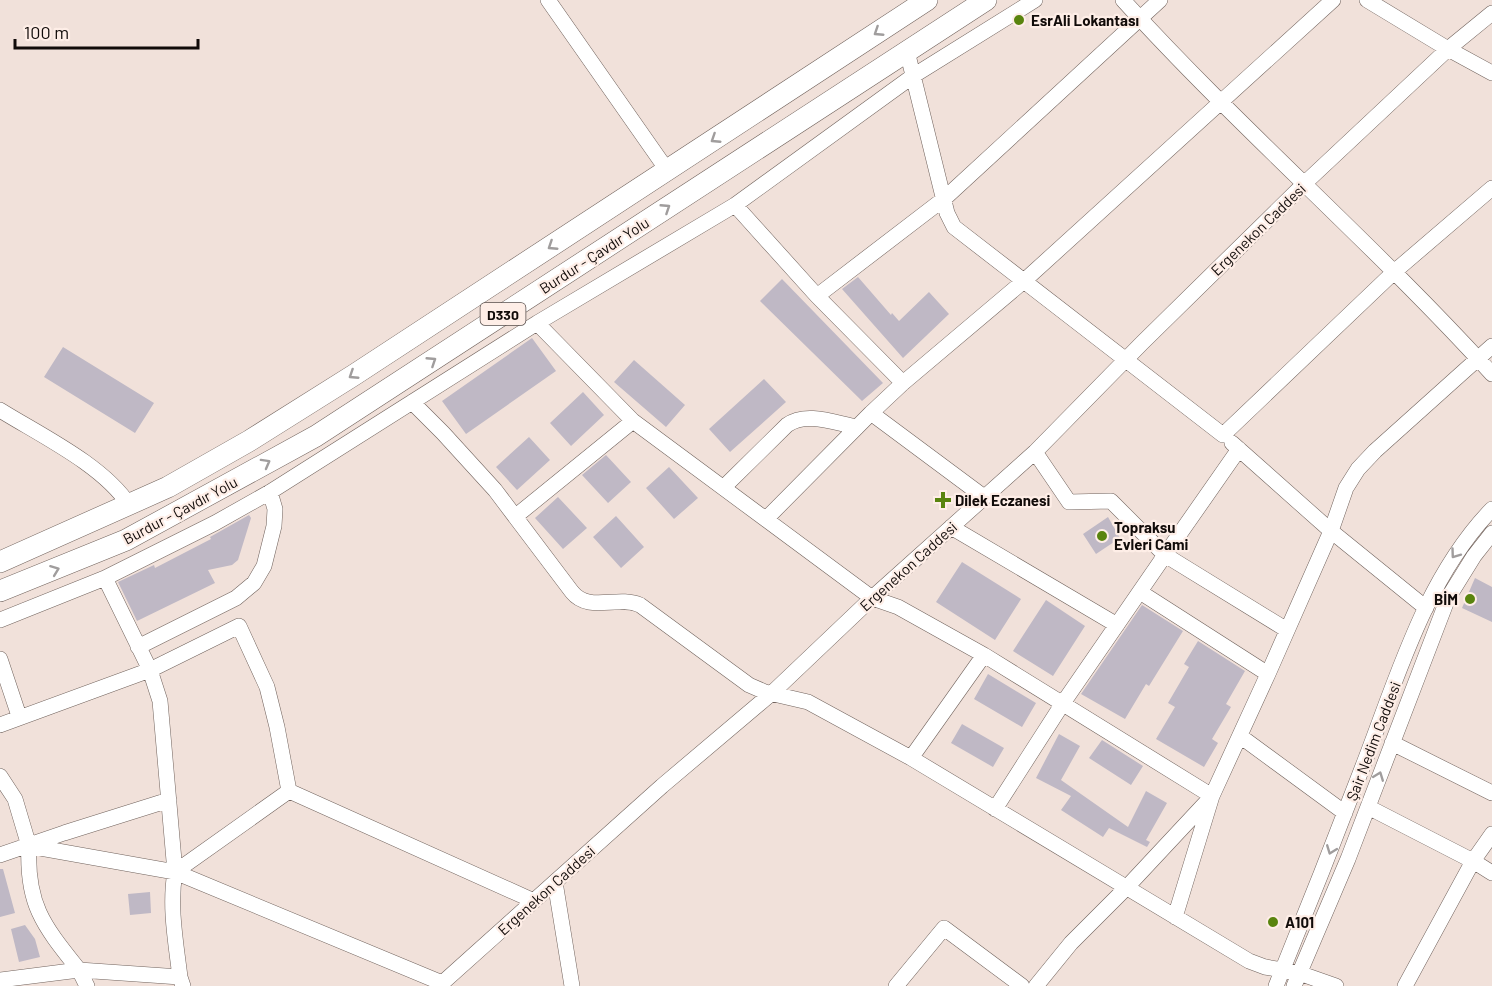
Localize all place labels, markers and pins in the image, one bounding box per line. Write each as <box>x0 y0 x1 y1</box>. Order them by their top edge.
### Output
place label: EsrAli Lokantası <box>1031 11 1139 29</box>
marker: EsrAli Lokantası <box>1012 13 1026 27</box>
place label: Dilek Eczanesi <box>955 491 1050 509</box>
marker: Dilek Eczanesi <box>936 493 950 507</box>
place label: Topraksu Evleri Cami <box>1114 518 1189 553</box>
marker: Topraksu Evleri Cami <box>1095 529 1109 543</box>
place label: BİM <box>1434 590 1458 608</box>
marker: BİM <box>1463 592 1477 606</box>
place label: A101 <box>1285 913 1314 931</box>
marker: A101 <box>1266 915 1280 929</box>

